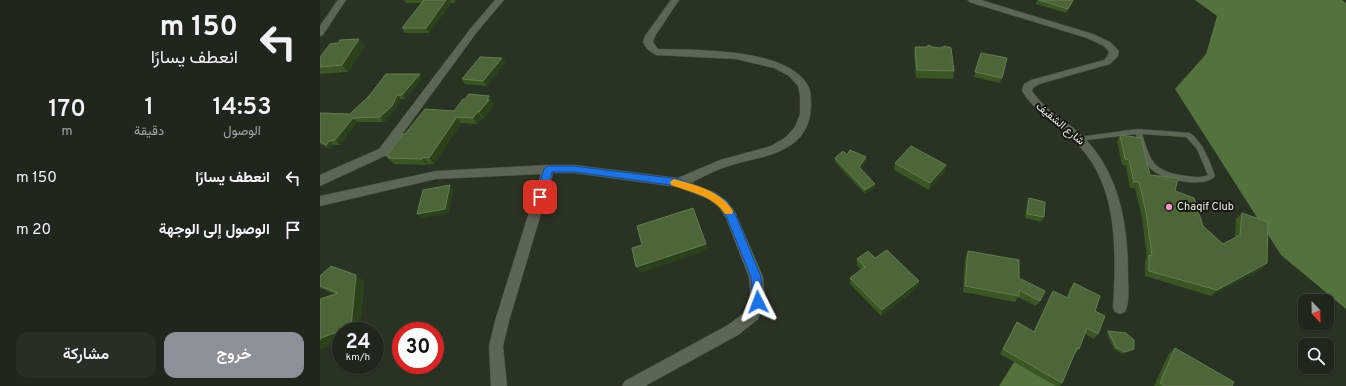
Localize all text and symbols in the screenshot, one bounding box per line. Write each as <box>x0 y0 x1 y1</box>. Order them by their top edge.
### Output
text: 150 m <box>160 10 238 46</box>
icon: left <box>252 16 304 68</box>
text: انعطف يسارًا <box>151 47 238 70</box>
text: 1 <box>144 93 154 123</box>
text: 14:53 <box>212 93 272 123</box>
text: 170 <box>48 95 86 125</box>
street label: شارع الشقيف <box>1033 100 1087 149</box>
text: m <box>62 124 73 140</box>
text: دقيقة <box>134 124 164 140</box>
text: الوصول <box>223 124 261 140</box>
icon: left <box>282 167 304 189</box>
text: 150 m <box>16 169 57 188</box>
text: انعطف يسارًا <box>195 169 270 188</box>
pin <box>523 180 557 214</box>
icon: arrive <box>529 186 551 208</box>
place label: Chaqif Club <box>1177 200 1234 214</box>
marker: Chaqif Club <box>1164 202 1174 212</box>
icon: arrive <box>282 219 304 241</box>
text: 20 m <box>16 221 51 240</box>
text: الوصول إلى الوجهة <box>159 221 270 240</box>
position arrow <box>737 281 779 323</box>
north arrow <box>1298 294 1334 330</box>
map controls <box>1298 294 1334 374</box>
speed limit sign: 30 <box>392 322 444 374</box>
text: 24 <box>345 330 371 356</box>
button: مشاركة <box>16 332 156 378</box>
button: خروج <box>164 332 304 378</box>
button: search <box>1298 338 1334 374</box>
text: km/h <box>346 351 370 364</box>

